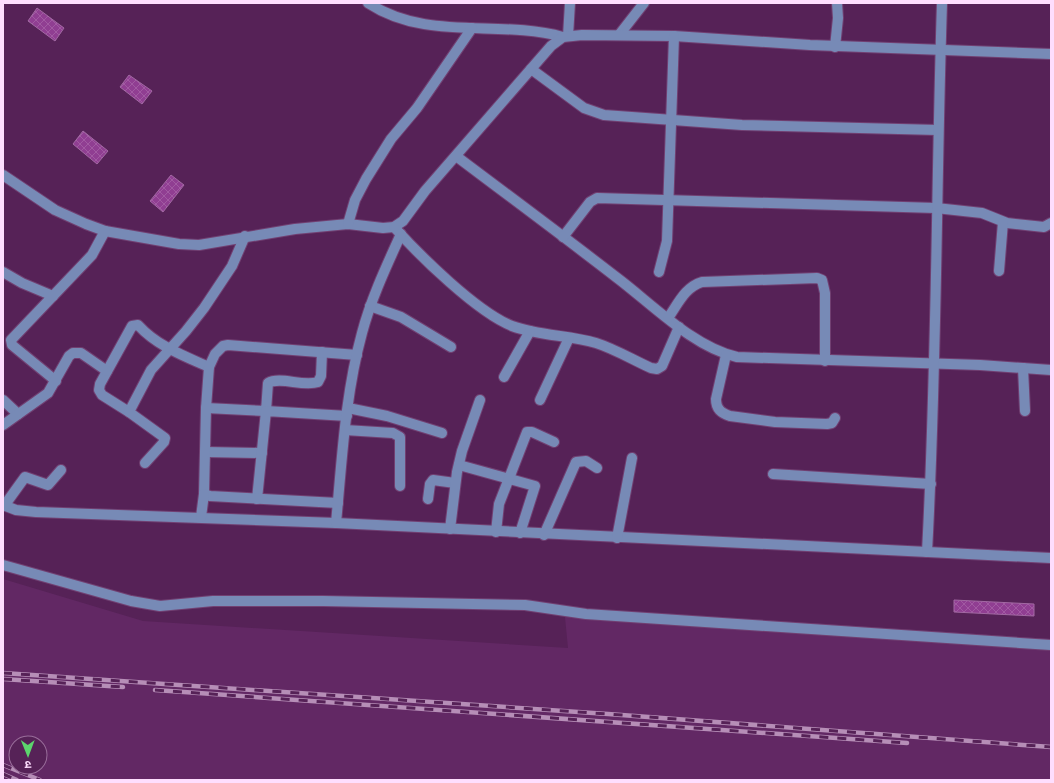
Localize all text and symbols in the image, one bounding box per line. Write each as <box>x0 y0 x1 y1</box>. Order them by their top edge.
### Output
north arrow <box>8 735 48 775</box>
text: उ <box>24 759 31 771</box>

